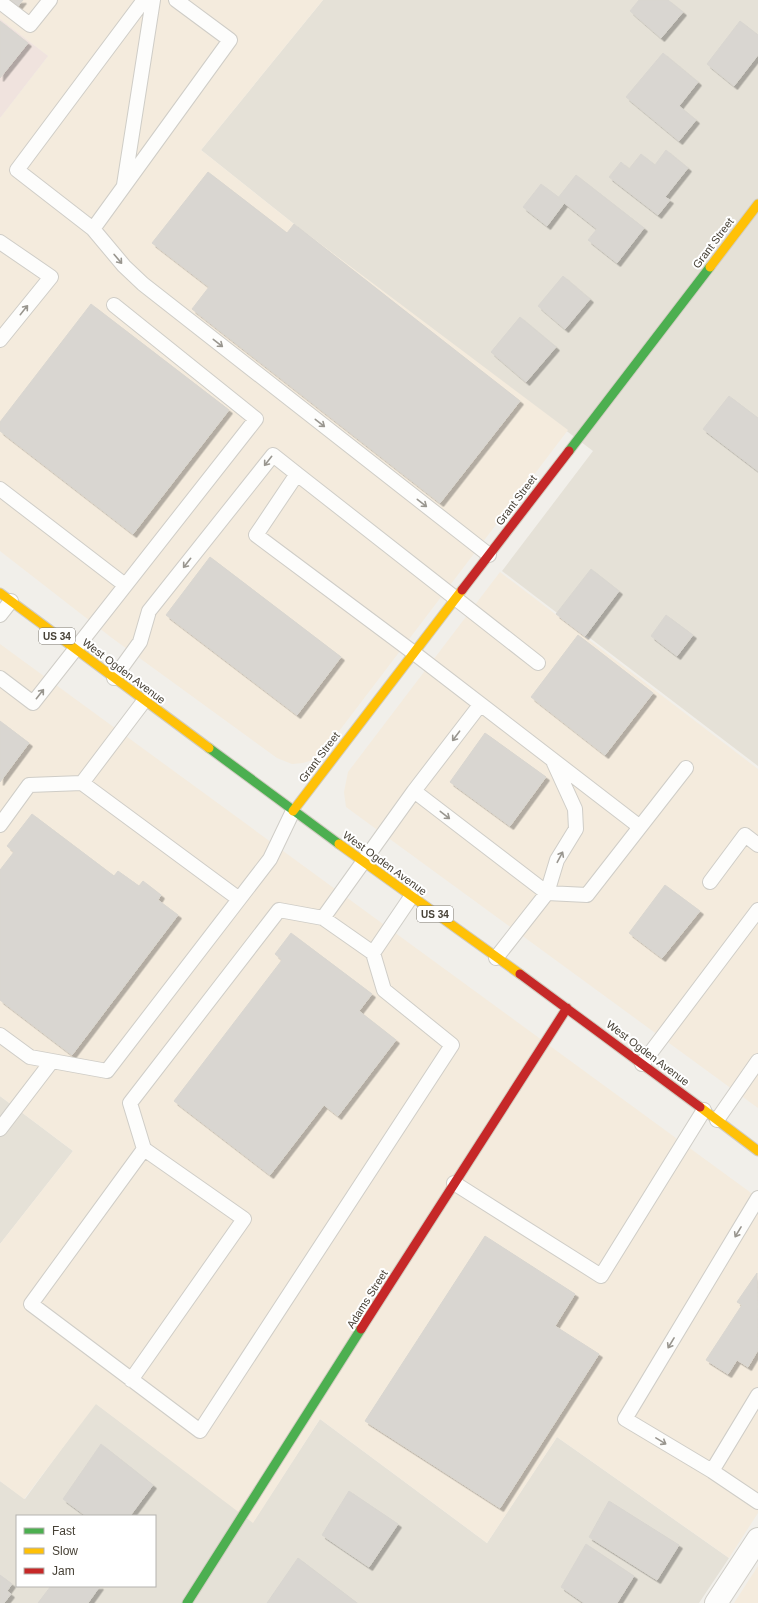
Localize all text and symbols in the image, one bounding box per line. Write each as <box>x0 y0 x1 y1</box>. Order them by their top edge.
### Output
street label: Grant Street <box>690 215 736 271</box>
one-way arrow <box>114 254 123 264</box>
one-way arrow <box>20 305 29 315</box>
one-way arrow <box>212 338 223 347</box>
one-way arrow <box>314 418 325 427</box>
one-way arrow <box>263 456 272 467</box>
street label: Grant Street <box>493 472 539 528</box>
one-way arrow <box>417 499 428 507</box>
one-way arrow <box>183 558 191 569</box>
road number: US 34 <box>39 628 75 644</box>
street label: West Ogden Avenue <box>80 636 168 706</box>
one-way arrow <box>36 688 44 699</box>
street label: Grant Street <box>296 729 342 785</box>
one-way arrow <box>452 730 460 741</box>
one-way arrow <box>439 810 450 819</box>
street label: West Ogden Avenue <box>341 829 429 897</box>
one-way arrow <box>556 851 564 863</box>
road number: US 34 <box>417 906 453 922</box>
street label: West Ogden Avenue <box>604 1018 692 1088</box>
one-way arrow <box>734 1226 742 1237</box>
street label: Adams Street <box>344 1268 390 1330</box>
one-way arrow <box>667 1337 675 1348</box>
one-way arrow <box>655 1437 667 1445</box>
legend <box>16 1515 156 1587</box>
text: Fast <box>52 1524 76 1538</box>
text: Slow <box>52 1544 78 1558</box>
text: Jam <box>52 1564 75 1578</box>

